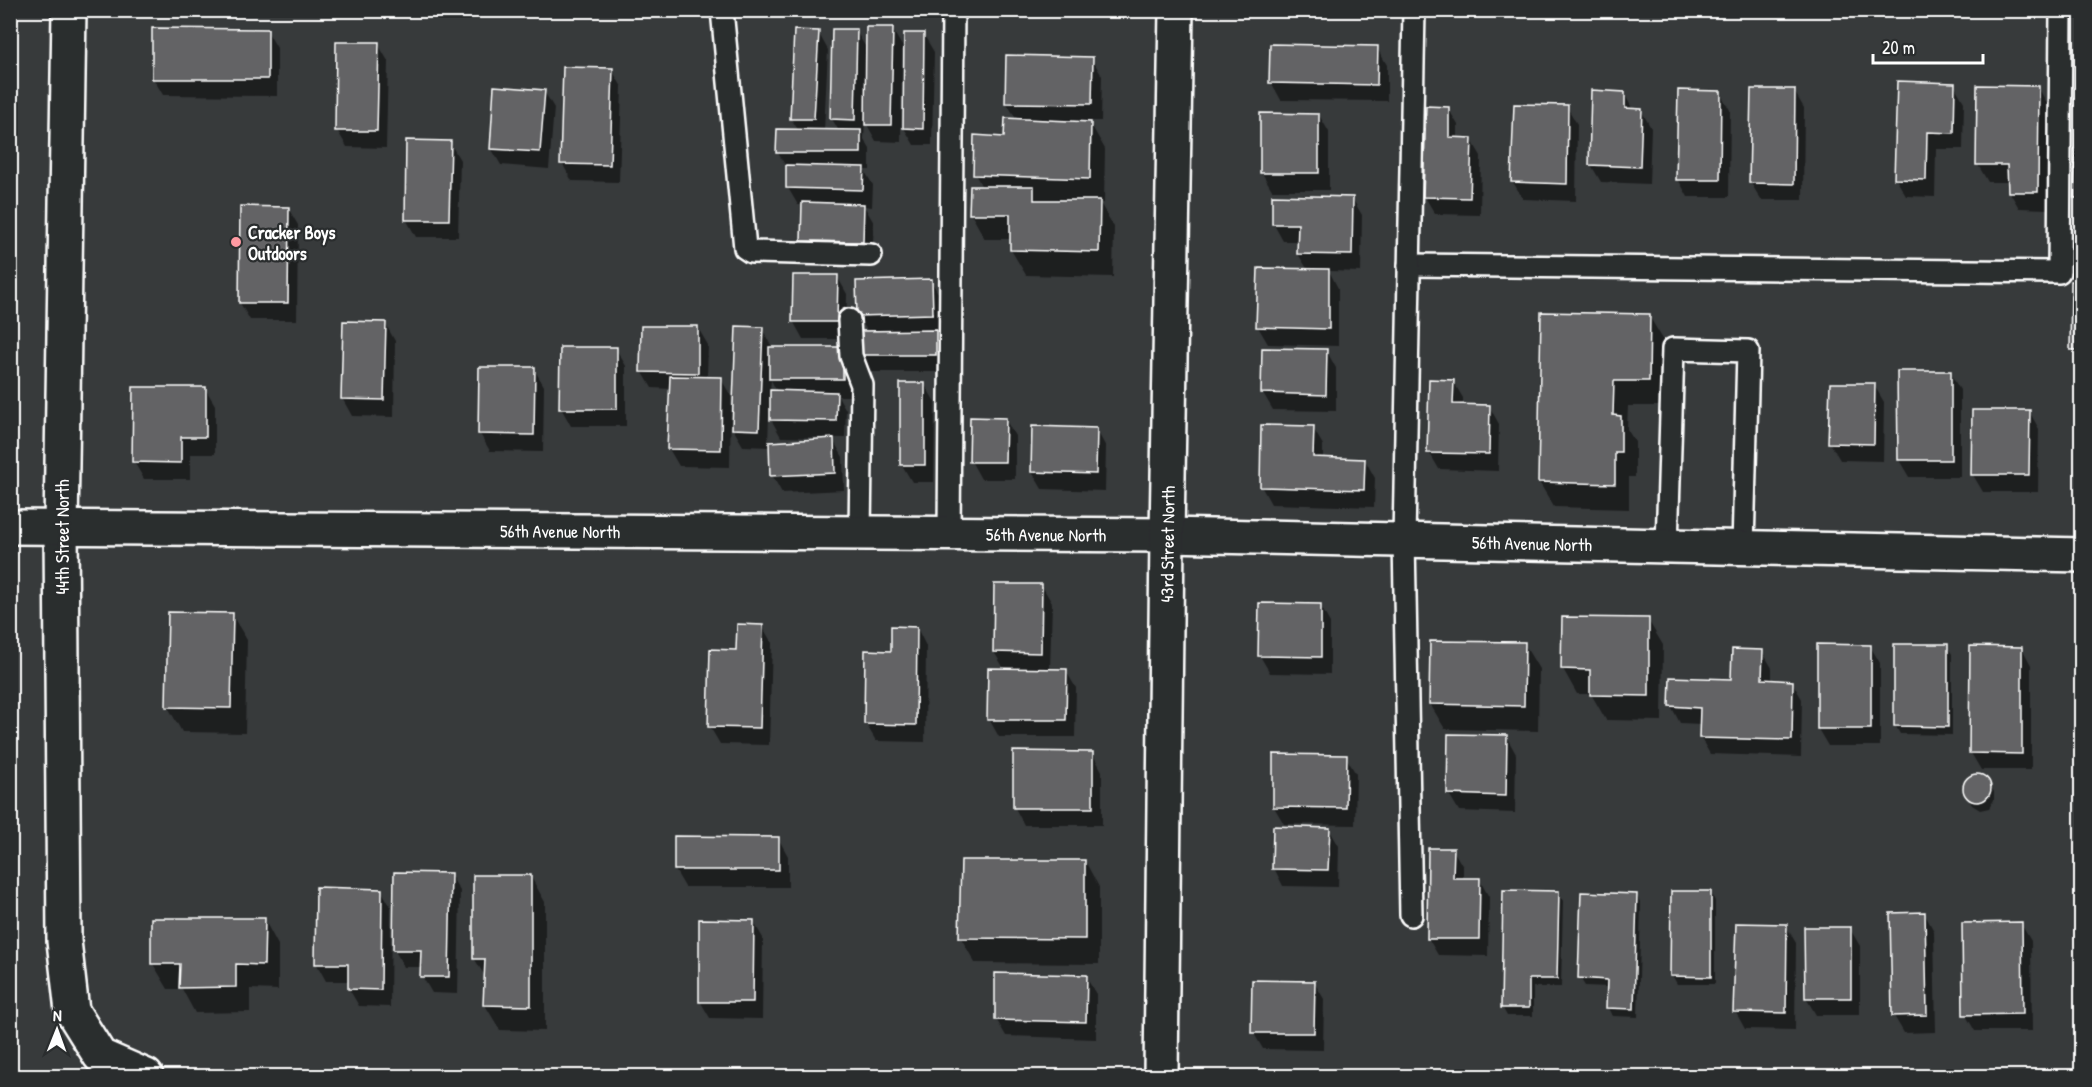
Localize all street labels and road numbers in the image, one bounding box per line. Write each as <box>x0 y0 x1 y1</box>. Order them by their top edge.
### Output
street label: 44th Street North <box>50 479 75 594</box>
street label: 43rd Street North <box>1154 485 1180 602</box>
street label: 56th Avenue North <box>500 518 621 544</box>
street label: 56th Avenue North <box>986 521 1107 547</box>
street label: 56th Avenue North <box>1472 529 1593 557</box>

